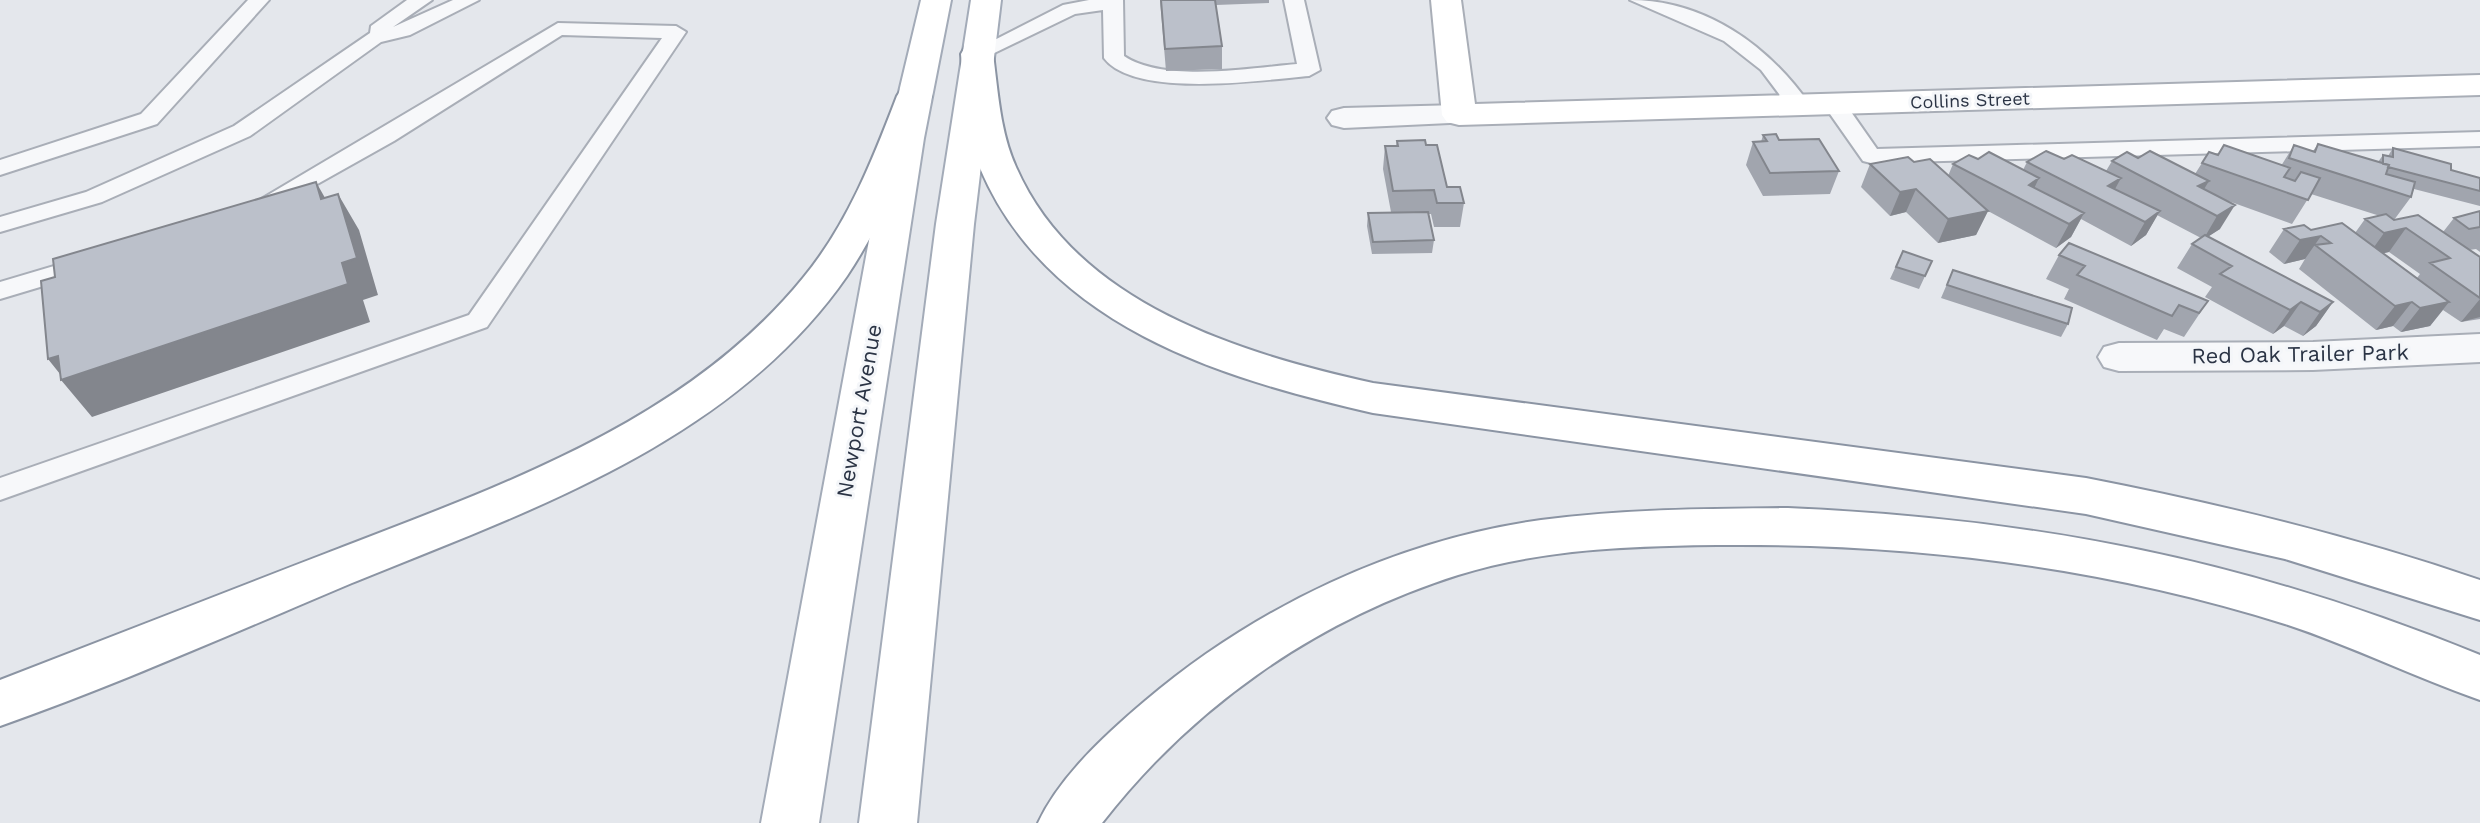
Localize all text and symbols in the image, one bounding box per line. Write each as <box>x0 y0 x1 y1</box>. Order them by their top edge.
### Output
street label: Collins Street <box>1910 87 2031 113</box>
street label: Newport Avenue <box>831 322 887 500</box>
street label: Red Oak Trailer Park <box>2191 340 2409 368</box>

